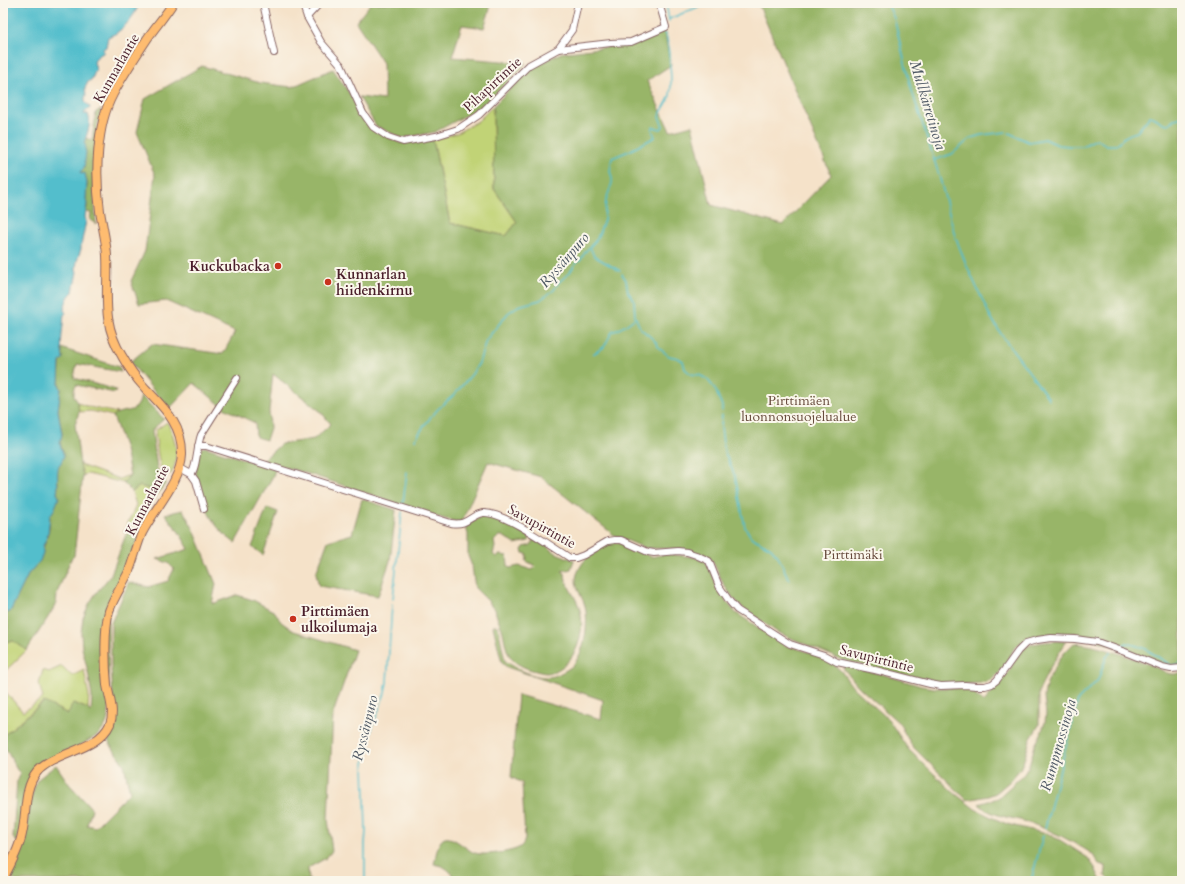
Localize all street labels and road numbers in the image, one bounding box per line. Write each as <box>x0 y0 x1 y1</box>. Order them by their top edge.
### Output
street label: Kunnarlantie <box>89 30 144 107</box>
street label: Pihapirtintie <box>459 52 526 116</box>
street label: Kunnarlantie <box>121 462 174 539</box>
street label: Savupirtintie <box>504 500 579 553</box>
street label: Savupirtintie <box>838 640 916 677</box>

